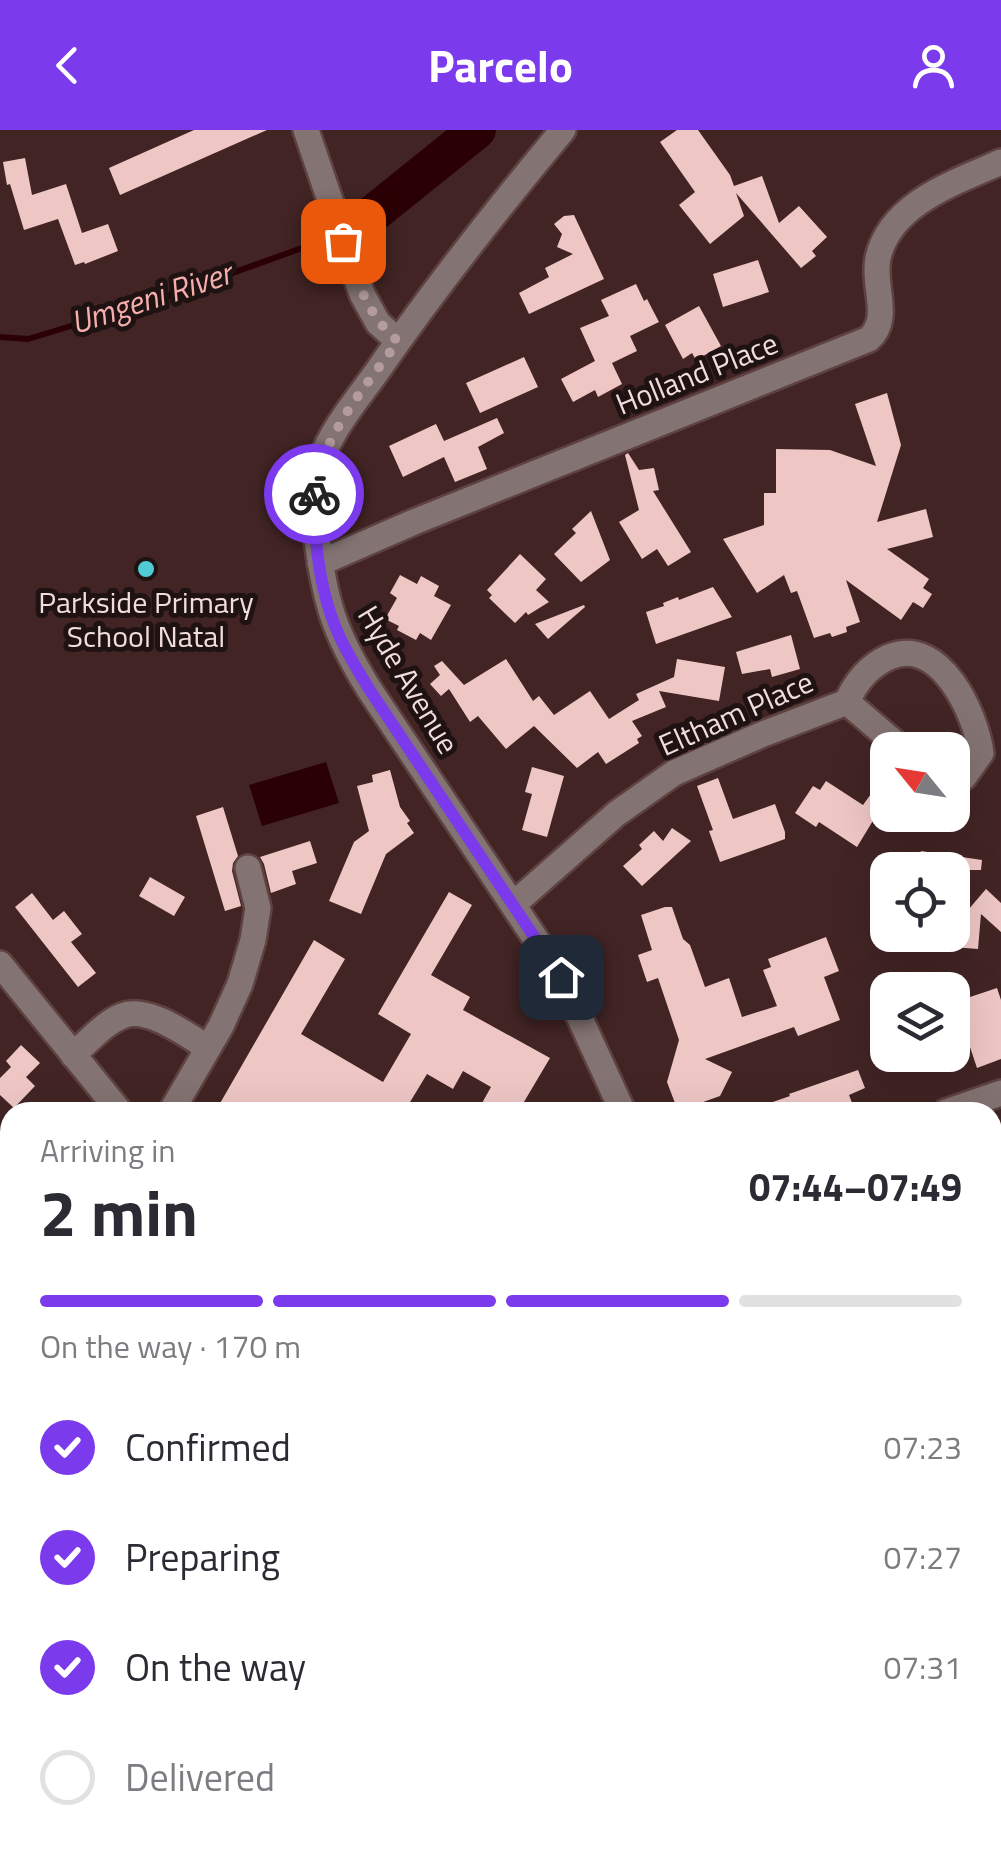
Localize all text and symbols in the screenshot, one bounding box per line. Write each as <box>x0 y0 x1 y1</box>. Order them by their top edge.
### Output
text: Parcelo <box>428 31 573 99</box>
icon: back <box>40 38 95 93</box>
icon: person <box>906 38 961 93</box>
pin <box>301 199 386 284</box>
icon: bag <box>316 214 371 269</box>
water label: Umgeni River <box>64 247 241 346</box>
street label: Holland Place <box>609 320 785 426</box>
courier <box>264 444 364 544</box>
icon: bike <box>287 467 342 522</box>
marker: Parkside Primary School Natal <box>135 558 157 580</box>
place label: Parkside Primary School Natal <box>38 579 254 659</box>
street label: Hyde Avenue <box>346 597 471 762</box>
street label: Eltham Place <box>651 659 820 768</box>
north arrow <box>870 732 970 832</box>
map controls <box>870 732 970 1072</box>
button: locate <box>870 852 970 952</box>
pin <box>519 935 604 1020</box>
icon: home <box>534 950 589 1005</box>
button: layers <box>870 972 970 1072</box>
text: Arriving in <box>40 1126 176 1174</box>
text: 07:44–07:49 <box>749 1158 962 1216</box>
text: 2 min <box>40 1162 198 1261</box>
text: On the way · 170 m <box>40 1322 301 1370</box>
text: Confirmed <box>125 1418 291 1476</box>
icon: check <box>40 1420 95 1475</box>
text: 07:23 <box>883 1423 962 1471</box>
text: Preparing <box>125 1528 280 1586</box>
icon: check <box>40 1530 95 1585</box>
text: 07:27 <box>883 1533 962 1581</box>
text: On the way <box>125 1638 306 1696</box>
icon: check <box>40 1640 95 1695</box>
text: 07:31 <box>883 1643 962 1691</box>
text: Delivered <box>125 1748 275 1806</box>

